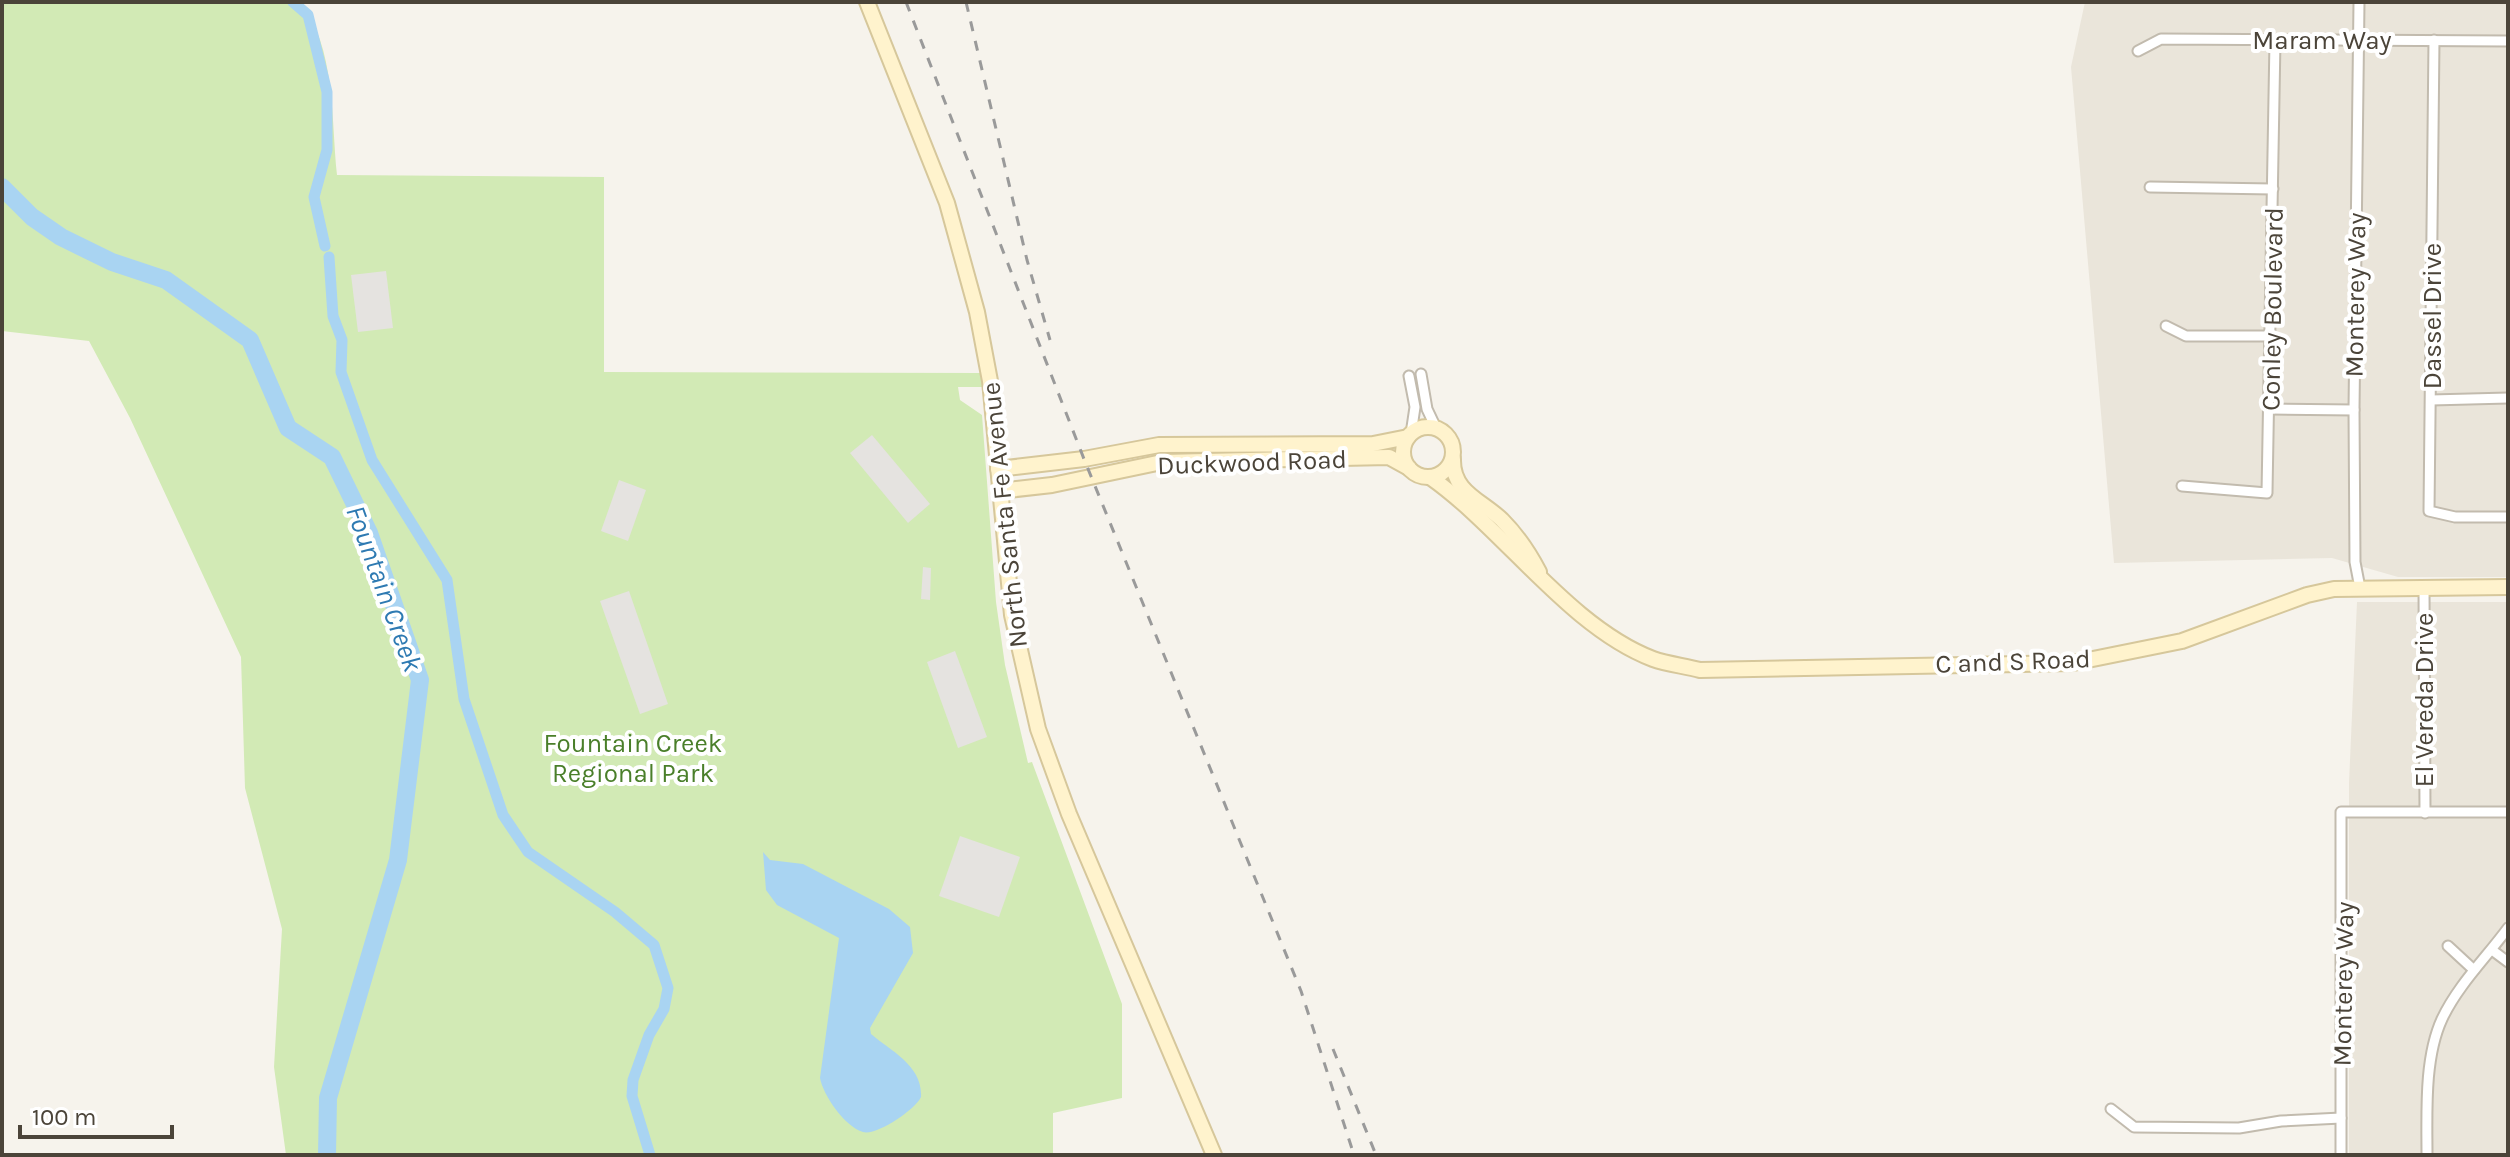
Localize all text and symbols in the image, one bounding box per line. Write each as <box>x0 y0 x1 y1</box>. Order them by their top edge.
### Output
street label: Maram Way <box>2252 25 2392 56</box>
street label: Conley Boulevard <box>2255 207 2290 411</box>
street label: Monterey Way <box>2339 212 2372 378</box>
street label: Dassel Drive <box>2417 243 2448 389</box>
street label: North Santa Fe Avenue <box>975 381 1034 649</box>
street label: Duckwood Road <box>1157 444 1347 481</box>
water label: Fountain Creek <box>339 501 430 676</box>
street label: El Vereda Drive <box>2409 613 2440 787</box>
street label: C and S Road <box>1935 643 2091 680</box>
park label: Fountain Creek Regional Park <box>544 728 722 789</box>
street label: Monterey Way <box>2327 901 2360 1067</box>
scale bar <box>20 1089 172 1139</box>
text: 100 m <box>32 1103 97 1131</box>

